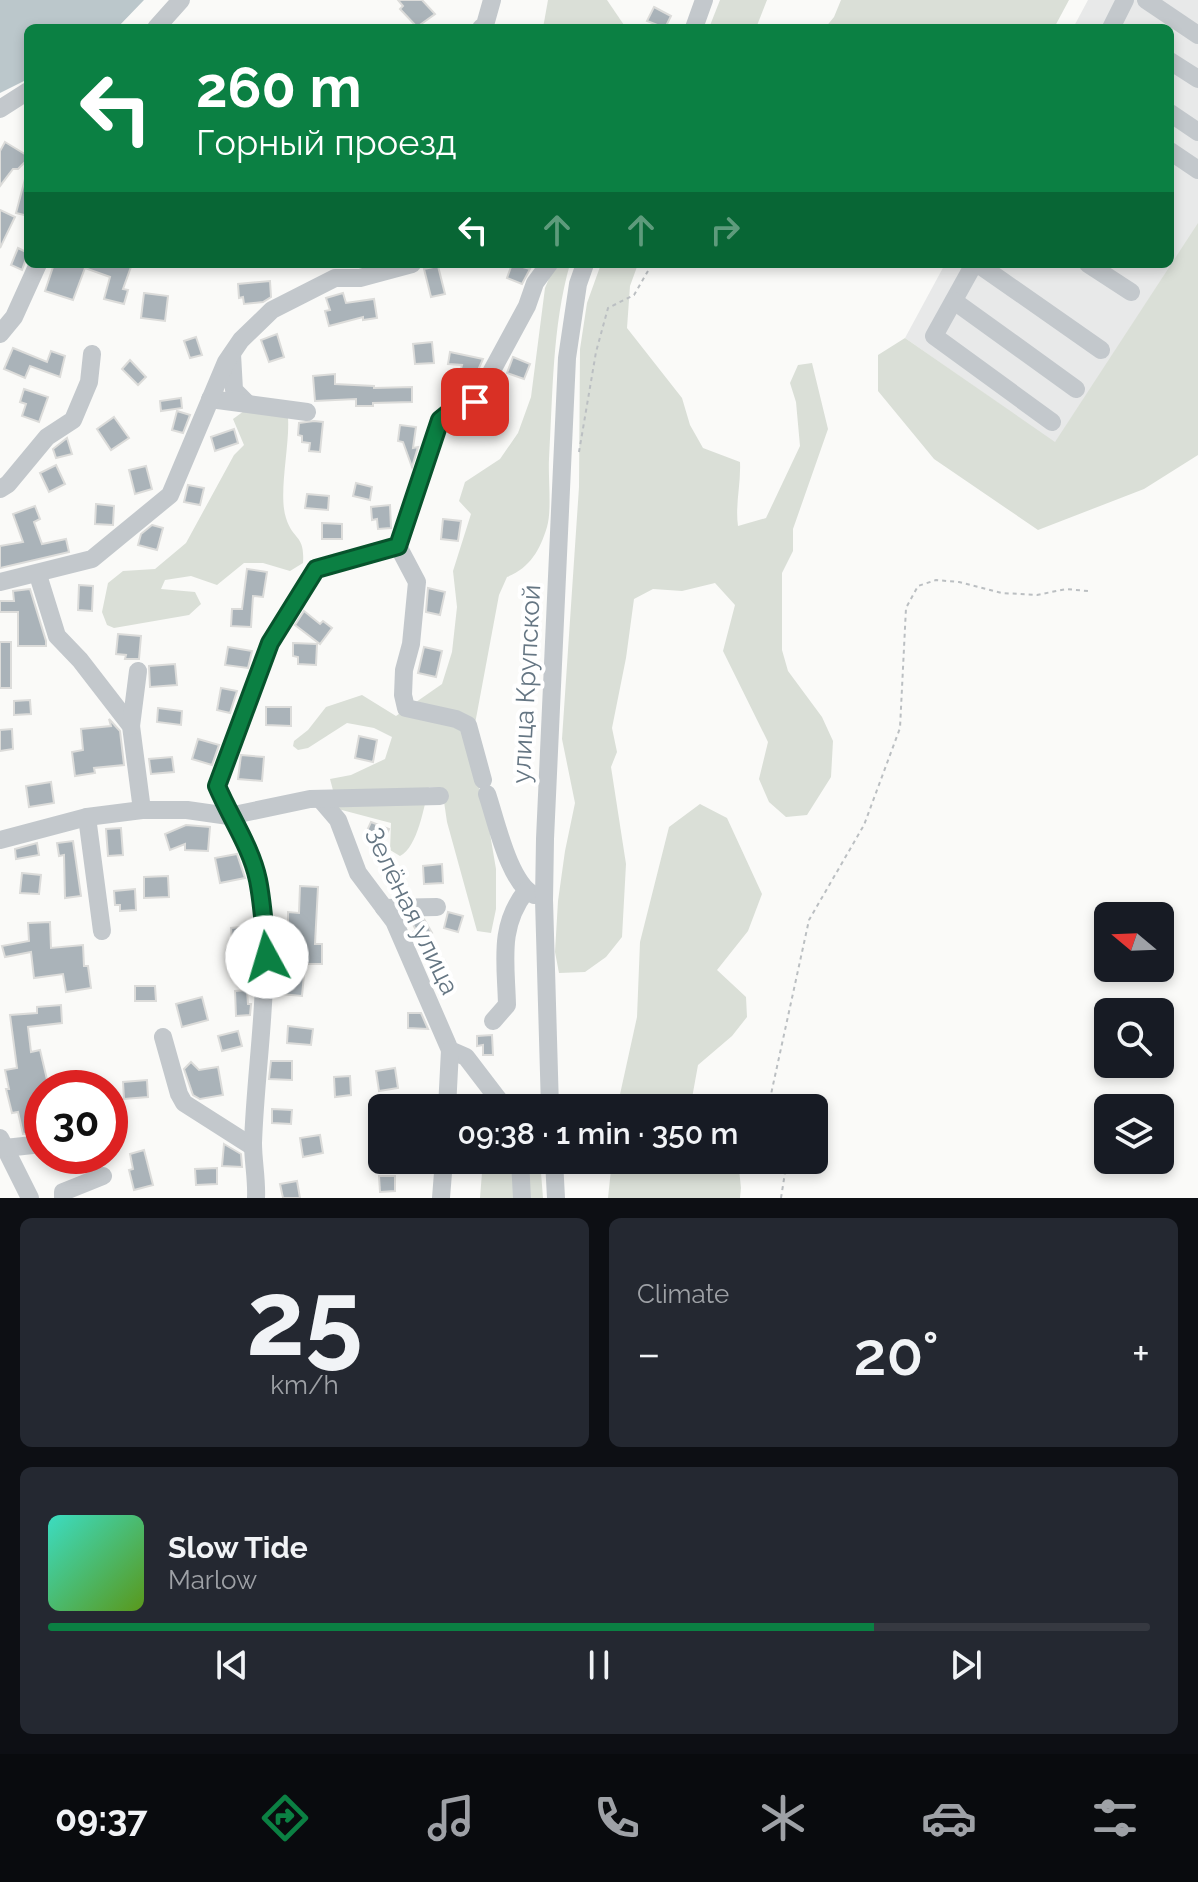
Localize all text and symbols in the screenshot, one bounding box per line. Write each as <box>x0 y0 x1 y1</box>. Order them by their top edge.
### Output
text: 260 m <box>196 54 362 120</box>
icon: left <box>64 56 168 160</box>
text: Горный проезд <box>196 121 457 163</box>
icon: left <box>451 208 495 252</box>
icon: ahead <box>535 208 579 252</box>
icon: ahead <box>619 208 663 252</box>
icon: right <box>703 208 747 252</box>
pin <box>441 368 509 436</box>
icon: arrive <box>453 380 497 424</box>
street label: улица Крупской <box>506 584 546 784</box>
street label: Зелёная улица <box>359 823 465 999</box>
north arrow <box>1094 902 1174 982</box>
map controls <box>1094 902 1174 1174</box>
position arrow <box>225 915 309 999</box>
button: search <box>1094 998 1174 1078</box>
speed limit sign: 30 <box>24 1070 128 1174</box>
button: layers <box>1094 1094 1174 1174</box>
text: 09:38 · 1 min · 350 m <box>458 1116 738 1151</box>
text: 25 <box>246 1257 363 1379</box>
text: Climate <box>637 1279 729 1309</box>
text: 20° <box>854 1319 939 1389</box>
text: − <box>637 1328 661 1379</box>
text: + <box>1132 1328 1150 1379</box>
text: km/h <box>270 1370 339 1400</box>
text: Slow Tide <box>168 1530 308 1565</box>
text: Marlow <box>168 1565 257 1595</box>
icon: previous <box>210 1643 254 1687</box>
icon: pause <box>577 1643 621 1687</box>
icon: next <box>944 1643 988 1687</box>
icon: directions <box>257 1790 313 1846</box>
icon: music <box>423 1790 479 1846</box>
icon: phone <box>589 1790 645 1846</box>
icon: climate <box>755 1790 811 1846</box>
icon: car <box>921 1790 977 1846</box>
icon: filters <box>1087 1790 1143 1846</box>
text: 09:37 <box>55 1797 147 1839</box>

